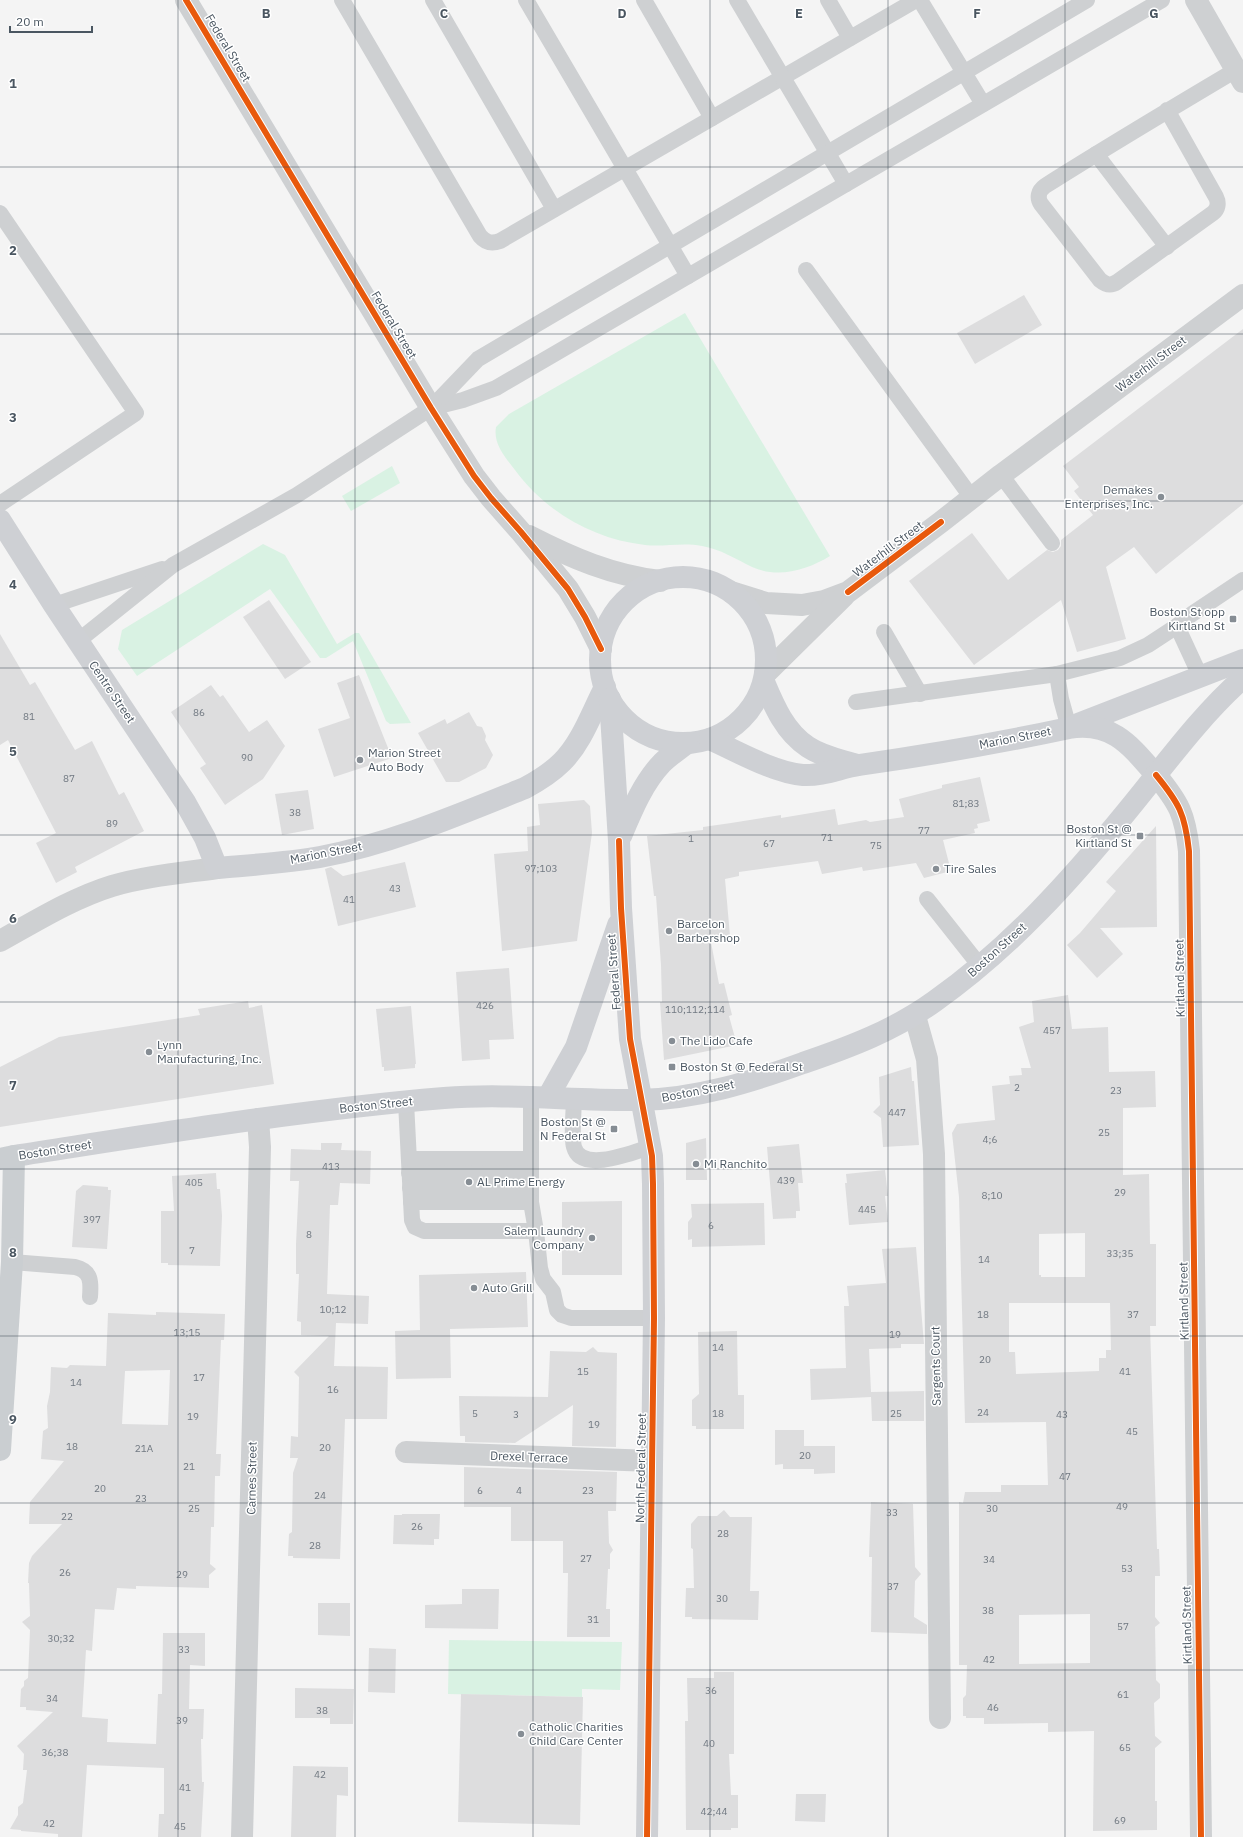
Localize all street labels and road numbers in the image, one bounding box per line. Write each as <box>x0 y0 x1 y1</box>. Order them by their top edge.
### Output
street label: Federal Street <box>202 11 255 84</box>
street label: Federal Street <box>368 288 421 361</box>
street label: Waterhill Street <box>1113 332 1189 395</box>
street label: Waterhill Street <box>850 517 926 580</box>
street label: Centre Street <box>86 658 139 726</box>
street label: Marion Street <box>978 723 1052 752</box>
street label: Marion Street <box>289 838 363 867</box>
street label: Boston Street <box>964 919 1029 980</box>
street label: Federal Street <box>603 933 624 1011</box>
street label: Kirtland Street <box>1171 939 1188 1017</box>
street label: Boston Street <box>660 1076 736 1105</box>
street label: Boston Street <box>338 1093 413 1116</box>
street label: Boston Street <box>17 1136 93 1163</box>
street label: Kirtland Street <box>1175 1262 1192 1340</box>
street label: Sargents Court <box>927 1326 944 1406</box>
street label: North Federal Street <box>632 1413 649 1523</box>
street label: Carnes Street <box>243 1441 260 1515</box>
street label: Drexel Terrace <box>490 1448 569 1465</box>
street label: Kirtland Street <box>1178 1586 1195 1664</box>

